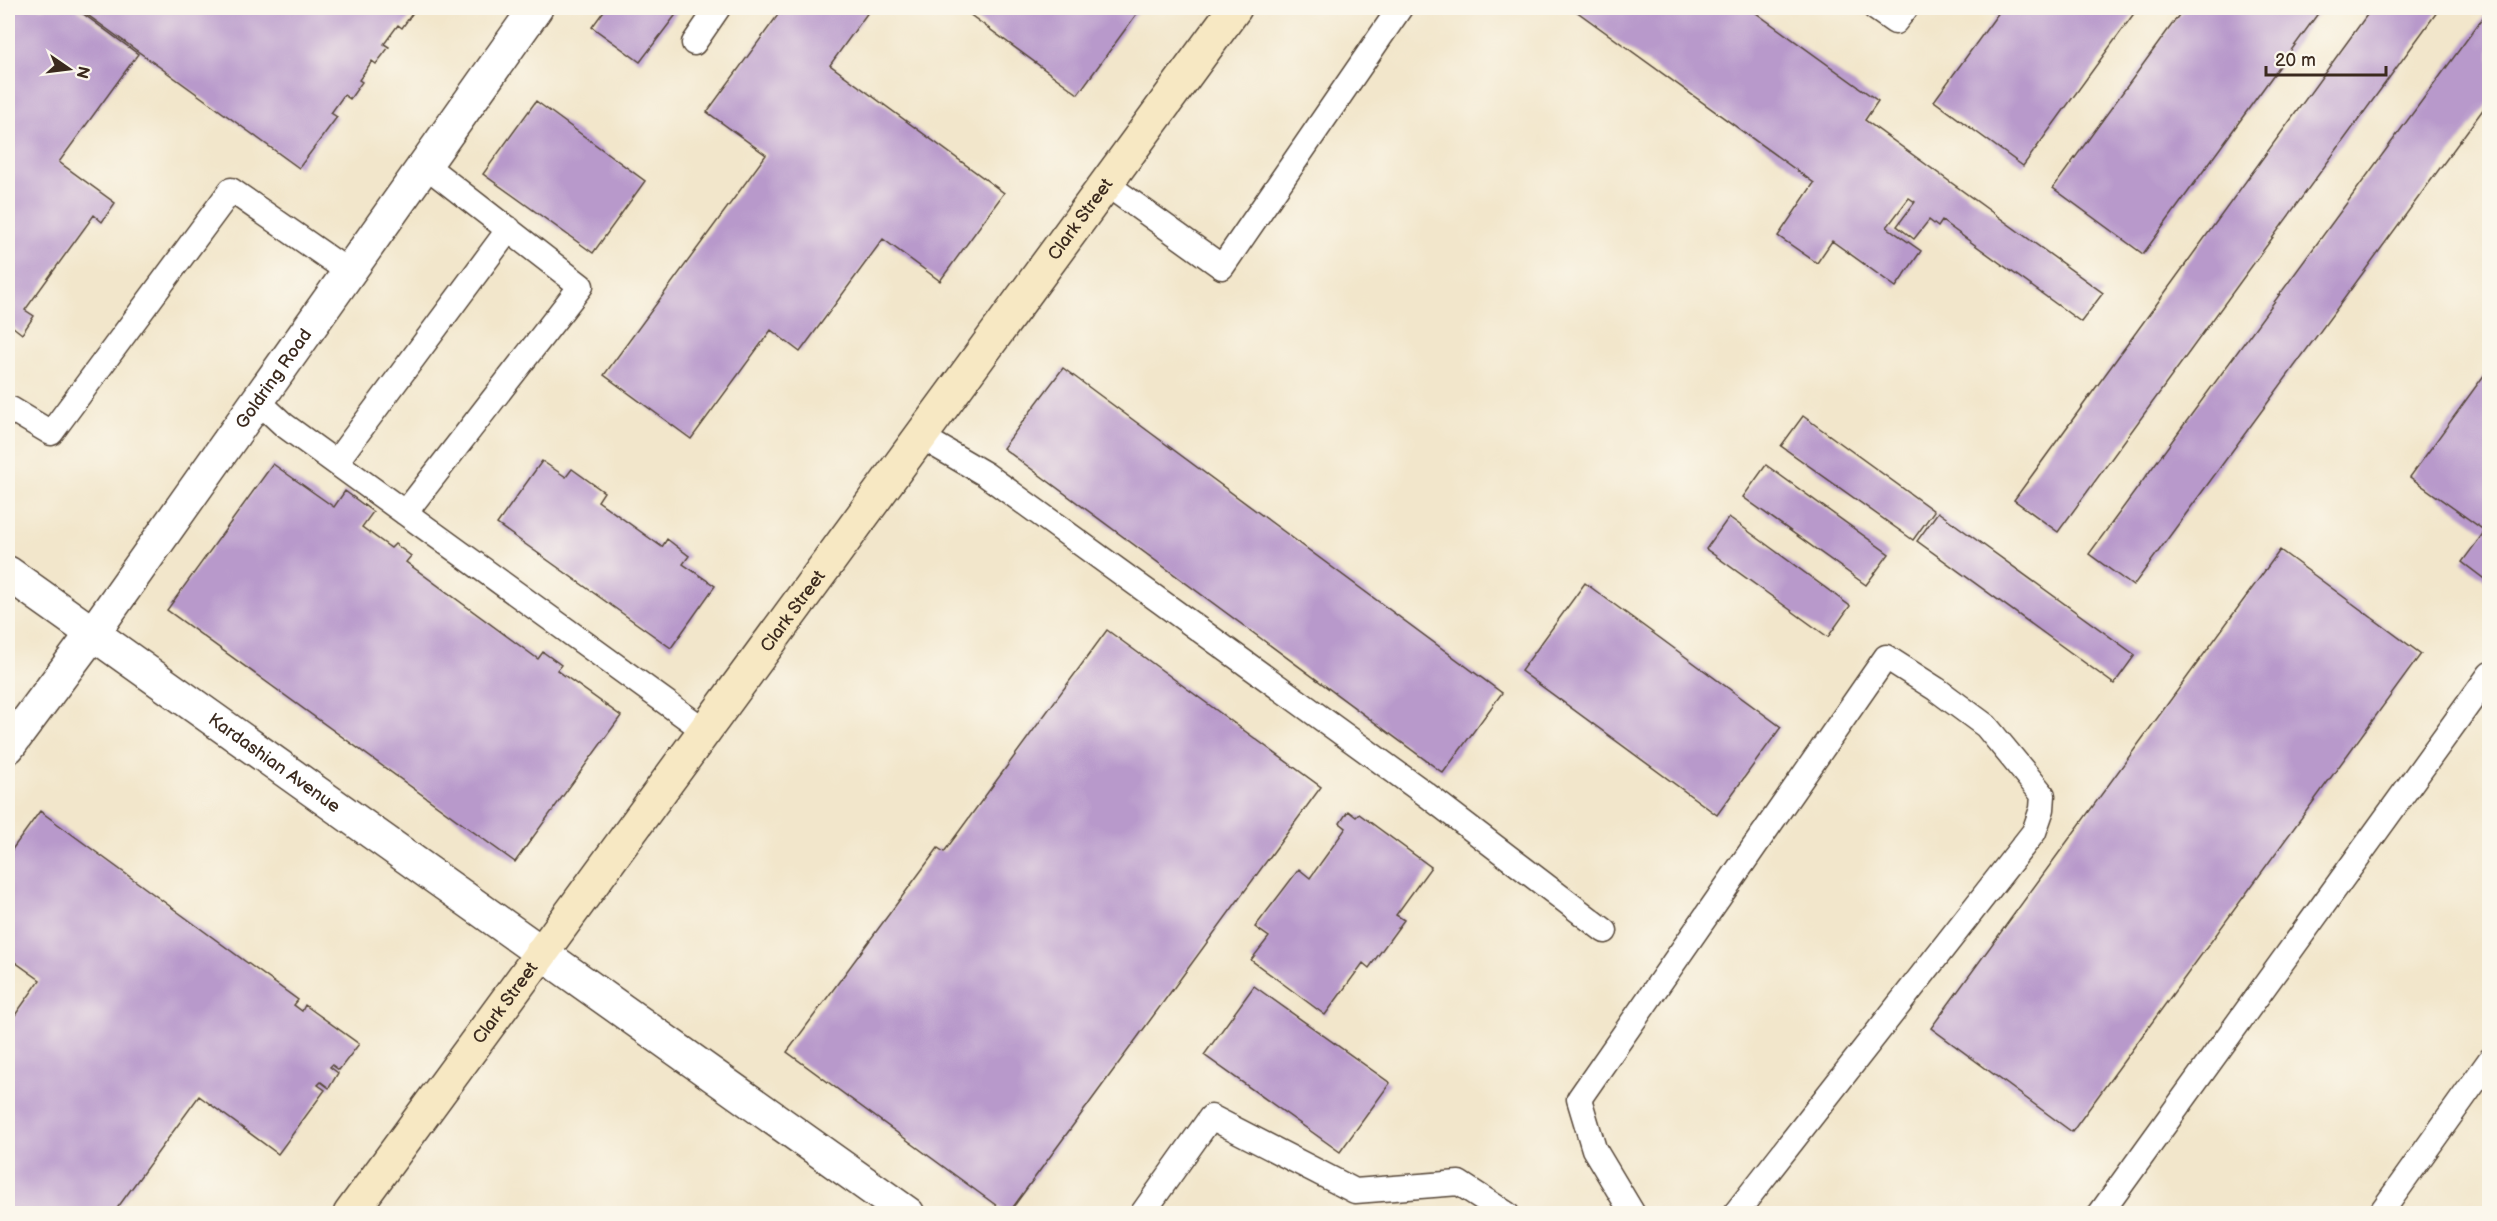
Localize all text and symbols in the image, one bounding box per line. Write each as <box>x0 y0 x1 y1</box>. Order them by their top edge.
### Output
north arrow <box>39 39 99 99</box>
scale bar <box>2266 39 2386 77</box>
text: 20 m <box>2275 50 2316 71</box>
text: N <box>71 64 93 80</box>
street label: Clark Street <box>1044 174 1118 264</box>
street label: Goldring Road <box>231 325 316 433</box>
street label: Clark Street <box>756 566 830 656</box>
street label: Kardashian Avenue <box>204 709 344 817</box>
street label: Clark Street <box>468 958 543 1048</box>

